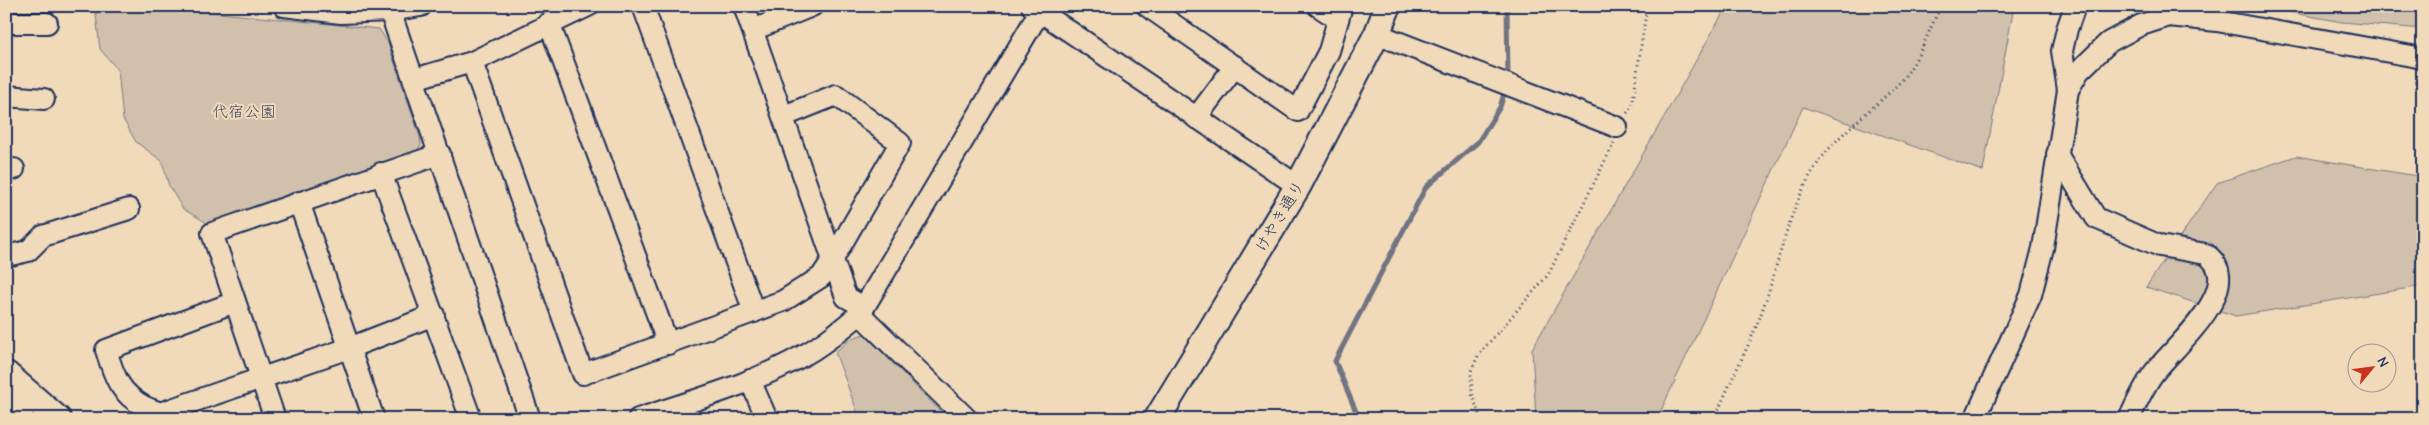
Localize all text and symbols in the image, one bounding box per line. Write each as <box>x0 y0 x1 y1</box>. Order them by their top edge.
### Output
park label: 代宿公園 <box>212 103 276 121</box>
street label: けやき通り <box>1252 178 1308 255</box>
north arrow <box>2346 342 2396 392</box>
text: N <box>2373 354 2393 370</box>

